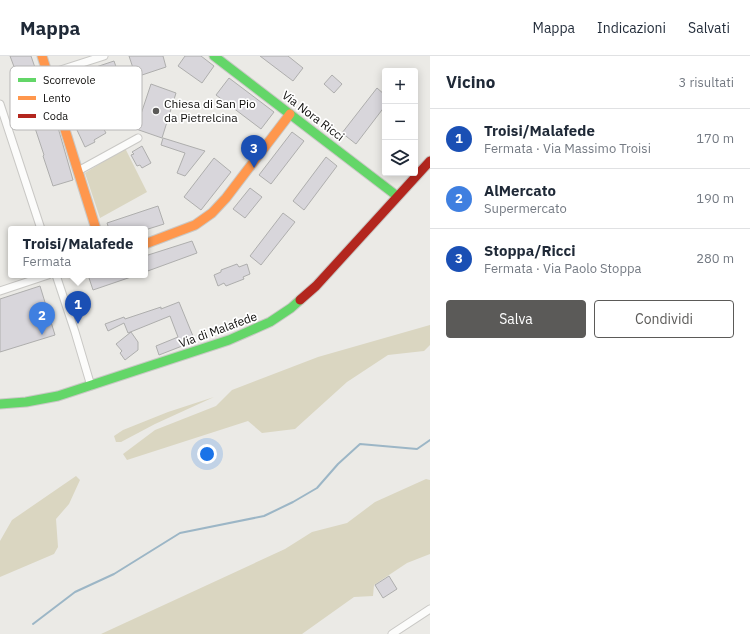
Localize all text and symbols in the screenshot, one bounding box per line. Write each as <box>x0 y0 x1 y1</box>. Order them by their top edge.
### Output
text: Mappa <box>20 16 80 40</box>
text: Mappa <box>533 19 575 37</box>
text: Indicazioni <box>597 19 666 37</box>
text: Salvati <box>688 19 730 37</box>
legend <box>10 66 142 130</box>
map controls <box>382 68 418 176</box>
button: + <box>382 68 418 104</box>
text: Vicino <box>446 71 495 93</box>
text: Scorrevole <box>43 73 96 87</box>
text: 3 risultati <box>679 74 734 91</box>
street label: Via Nora Ricci <box>279 87 347 144</box>
text: Lento <box>43 91 71 105</box>
place label: Chiesa di San Pio da Pietrelcina <box>164 96 256 125</box>
button: − <box>382 104 418 140</box>
marker: Chiesa di San Pio da Pietrelcina <box>151 106 161 116</box>
text: Coda <box>43 109 68 123</box>
text: Troisi/Malafede <box>484 121 595 140</box>
text: 1 <box>455 130 463 147</box>
text: 170 m <box>696 130 734 147</box>
pin: 3 <box>241 135 267 168</box>
button: layers <box>382 140 418 176</box>
text: Fermata · Via Massimo Troisi <box>484 140 651 157</box>
text: AlMercato <box>484 181 556 200</box>
text: 2 <box>455 190 463 207</box>
text: 190 m <box>696 190 734 207</box>
text: Supermercato <box>484 200 567 217</box>
popup <box>8 226 148 278</box>
text: Troisi/Malafede <box>23 234 133 253</box>
text: Stoppa/Ricci <box>484 241 576 260</box>
text: 3 <box>455 250 463 267</box>
text: 280 m <box>696 250 734 267</box>
text: Fermata <box>23 253 71 270</box>
text: Fermata · Via Paolo Stoppa <box>484 260 641 277</box>
pin: 1 <box>65 291 91 324</box>
button: Salva <box>446 300 586 338</box>
button: Condividi <box>594 300 734 338</box>
pin: 2 <box>29 302 55 335</box>
street label: Via di Malafede <box>177 308 259 351</box>
your location <box>197 444 217 464</box>

